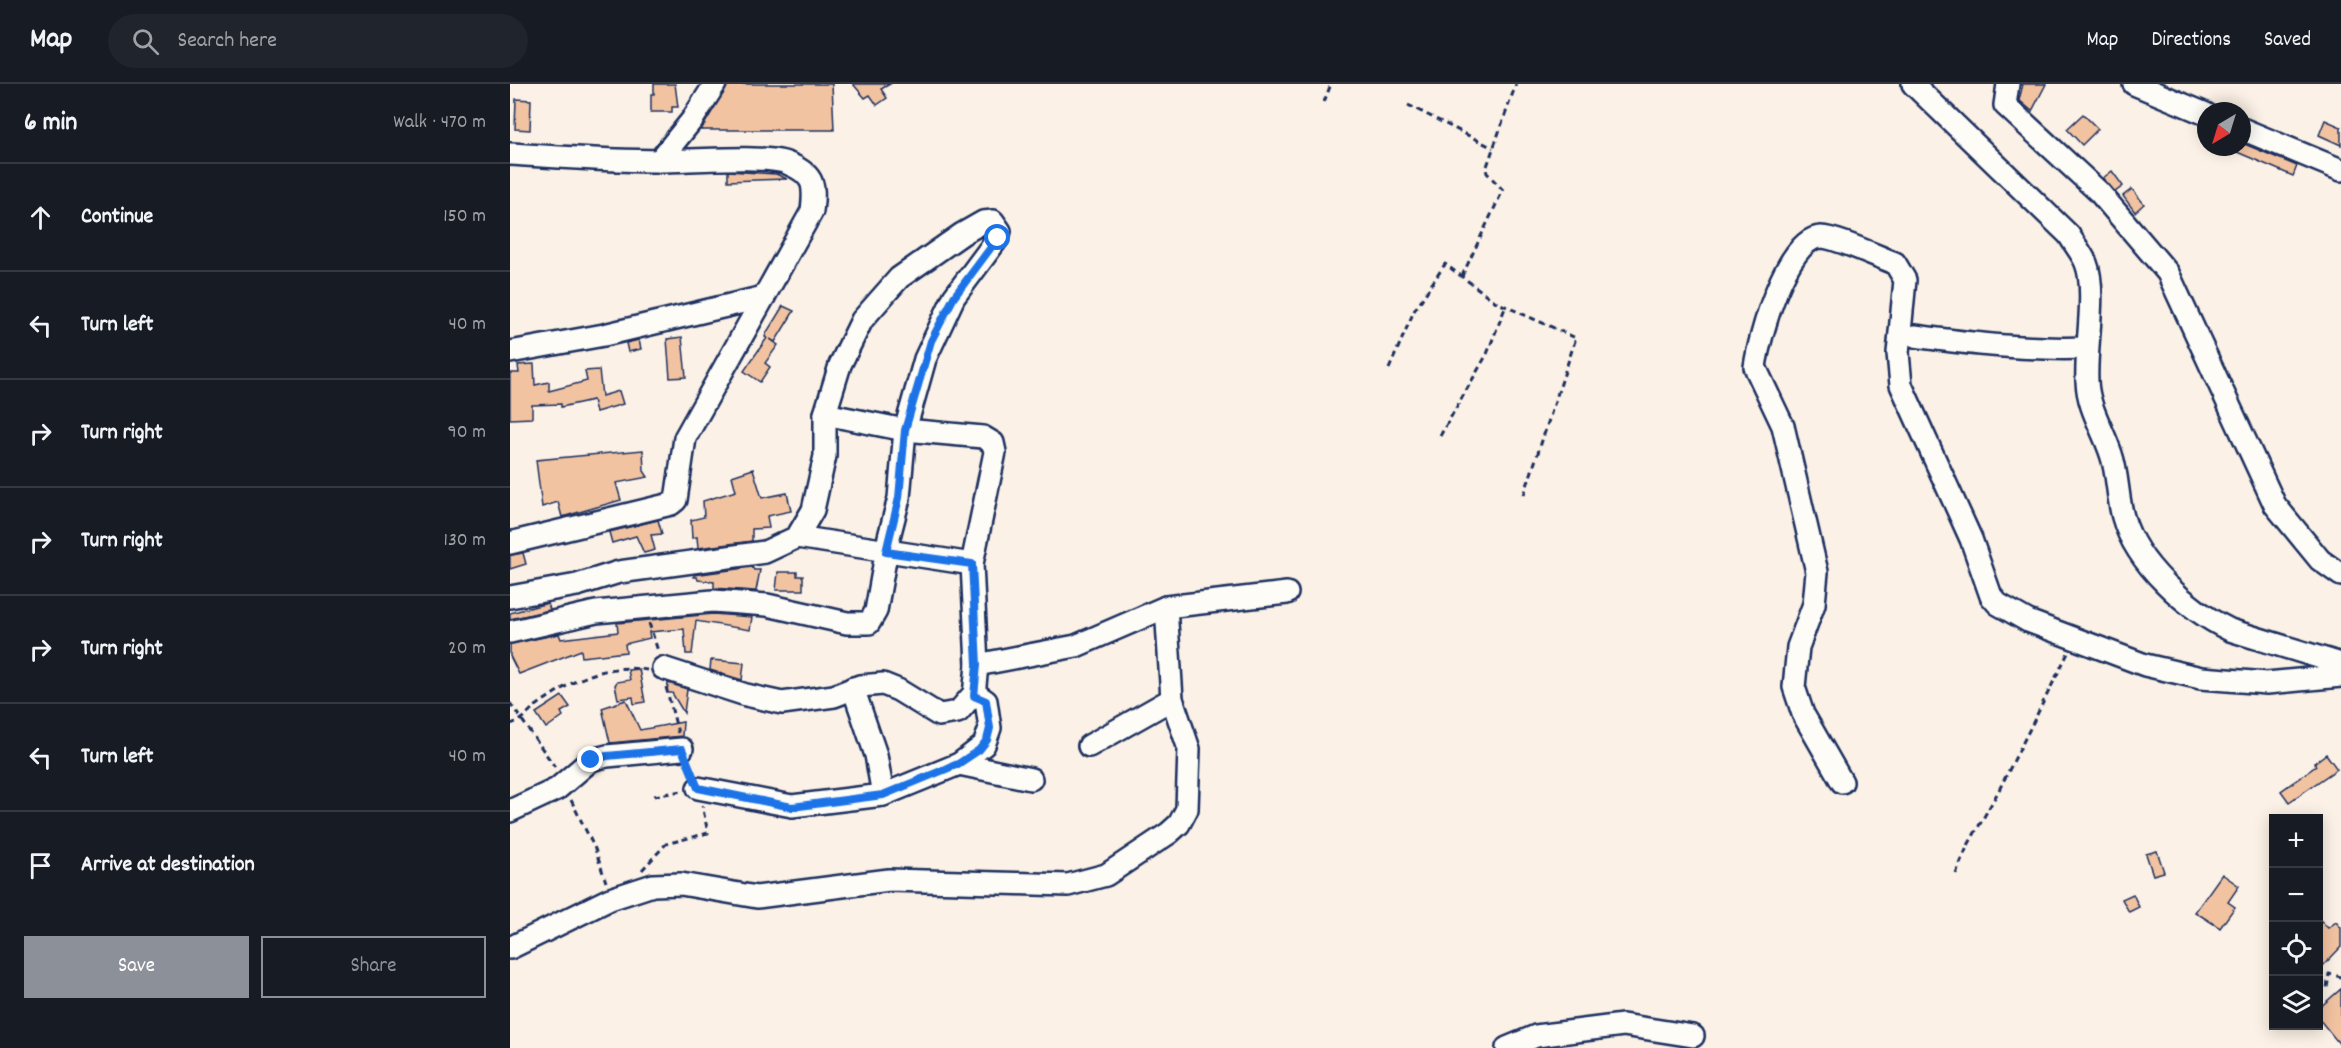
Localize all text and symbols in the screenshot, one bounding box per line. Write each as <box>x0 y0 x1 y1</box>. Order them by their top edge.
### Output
search box <box>108 14 528 68</box>
text: Map <box>30 21 72 61</box>
icon: search <box>129 25 162 58</box>
text: Search here <box>177 26 277 57</box>
text: Map <box>2087 26 2118 56</box>
text: Directions <box>2151 26 2231 56</box>
text: Saved <box>2264 26 2311 56</box>
north arrow <box>2197 102 2251 156</box>
text: 6 min <box>24 105 77 142</box>
text: Walk · 470 m <box>393 109 486 137</box>
icon: ahead <box>24 201 57 234</box>
text: Continue <box>81 202 153 233</box>
text: 150 m <box>443 203 486 231</box>
route start <box>984 224 1010 250</box>
icon: left <box>24 309 57 342</box>
text: Turn left <box>81 310 153 341</box>
text: 40 m <box>448 311 486 339</box>
icon: right <box>24 417 57 450</box>
text: Turn right <box>81 418 163 449</box>
text: 90 m <box>448 419 486 447</box>
icon: right <box>24 525 57 558</box>
text: Turn right <box>81 526 163 557</box>
text: 130 m <box>444 527 486 555</box>
icon: right <box>24 633 57 666</box>
text: Turn right <box>81 634 163 665</box>
text: 20 m <box>448 635 486 663</box>
icon: left <box>24 741 57 774</box>
text: Turn left <box>81 742 153 773</box>
text: 40 m <box>448 743 486 771</box>
route end <box>577 746 603 772</box>
map controls <box>2269 814 2323 1030</box>
button: + <box>2269 814 2323 868</box>
icon: arrive <box>24 849 57 882</box>
text: Arrive at destination <box>81 850 255 881</box>
button: − <box>2269 868 2323 922</box>
button: locate <box>2269 922 2323 976</box>
button: Save <box>24 936 249 998</box>
button: Share <box>261 936 486 998</box>
button: layers <box>2269 976 2323 1030</box>

